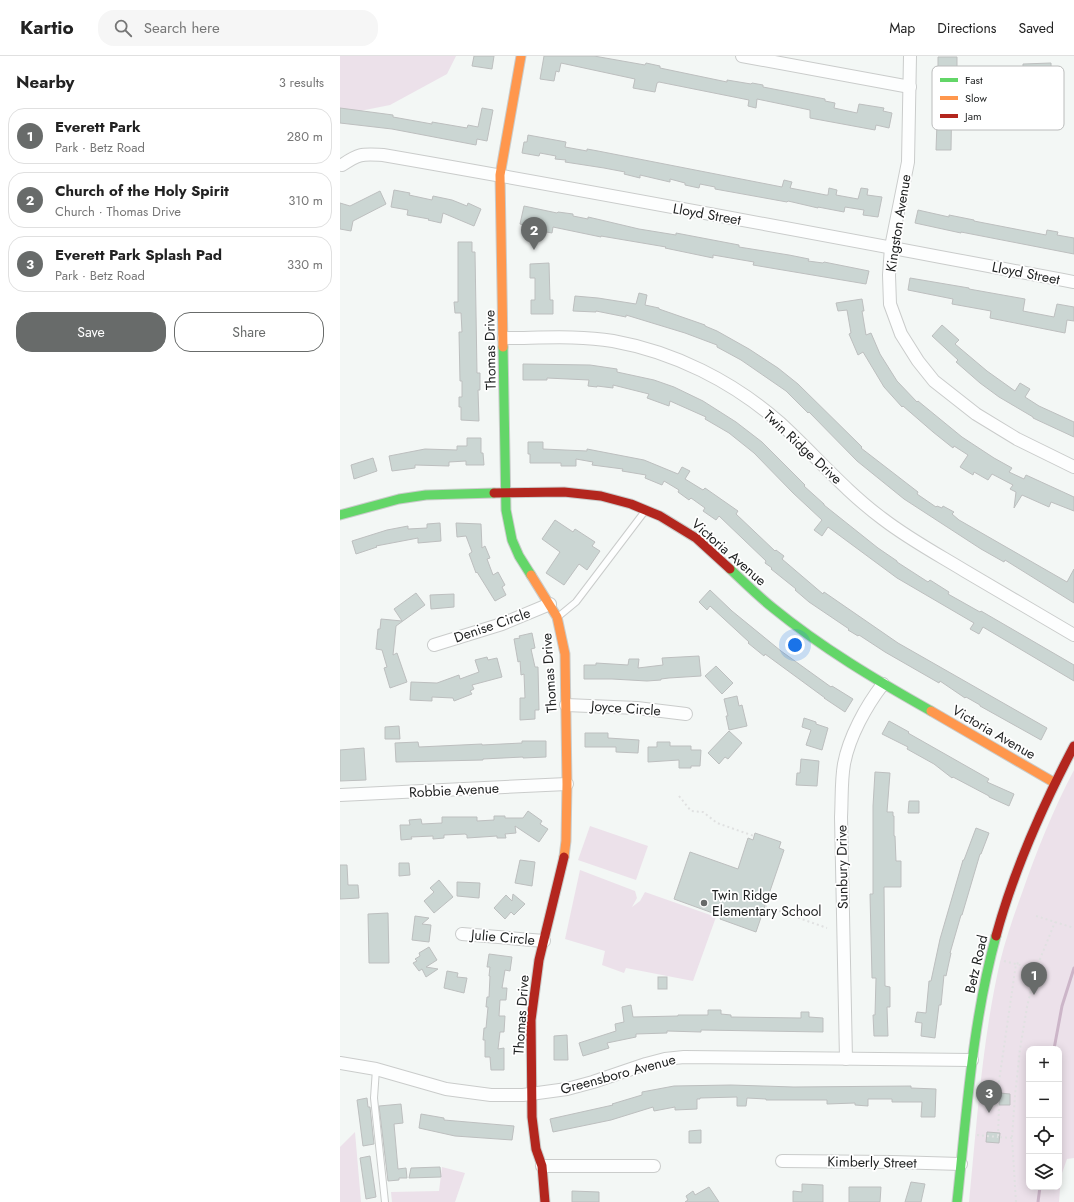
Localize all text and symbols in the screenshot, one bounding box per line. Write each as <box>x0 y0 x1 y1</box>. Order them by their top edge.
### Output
search box <box>98 10 378 46</box>
text: Kartio <box>20 14 74 41</box>
icon: search <box>112 17 134 39</box>
text: Search here <box>144 17 220 39</box>
text: Map <box>889 18 915 38</box>
text: Directions <box>937 18 997 38</box>
text: Saved <box>1019 18 1054 38</box>
legend <box>932 66 1064 130</box>
text: Nearby <box>16 70 74 94</box>
text: Fast <box>965 72 983 88</box>
text: 3 results <box>279 73 324 92</box>
text: Slow <box>965 90 987 106</box>
text: Jam <box>963 108 982 124</box>
text: Everett Park <box>55 116 141 138</box>
text: 1 <box>27 127 33 146</box>
text: 280 m <box>287 127 323 146</box>
text: Park · Betz Road <box>55 138 145 157</box>
street label: Kingston Avenue <box>880 173 916 273</box>
text: Church of the Holy Spirit <box>55 180 229 202</box>
text: 2 <box>26 191 34 210</box>
text: 310 m <box>288 191 323 210</box>
street label: Lloyd Street <box>671 198 743 230</box>
text: Church · Thomas Drive <box>55 202 181 221</box>
pin: 2 <box>521 217 547 250</box>
text: Everett Park Splash Pad <box>55 244 222 266</box>
text: 3 <box>26 255 34 274</box>
text: 330 m <box>287 255 323 274</box>
street label: Lloyd Street <box>990 257 1062 289</box>
text: Park · Betz Road <box>55 266 145 285</box>
street label: Thomas Drive <box>479 310 501 390</box>
button: Save <box>16 312 166 352</box>
button: Share <box>174 312 324 352</box>
street label: Twin Ridge Drive <box>759 405 847 489</box>
street label: Victoria Avenue <box>687 514 771 590</box>
street label: Denise Circle <box>451 603 533 647</box>
street label: Thomas Drive <box>536 632 562 714</box>
your location <box>785 635 805 655</box>
street label: Joyce Circle <box>588 695 662 720</box>
street label: Victoria Avenue <box>948 700 1040 764</box>
street label: Robbie Avenue <box>408 778 500 802</box>
street label: Sunbury Drive <box>831 825 853 909</box>
place label: Twin Ridge Elementary School <box>712 885 822 921</box>
marker: Twin Ridge Elementary School <box>699 898 709 908</box>
street label: Julie Circle <box>468 924 536 950</box>
street label: Betz Road <box>960 933 992 995</box>
pin: 1 <box>1021 962 1047 995</box>
street label: Thomas Drive <box>508 974 534 1056</box>
map controls <box>1026 1046 1062 1190</box>
button: + <box>1026 1046 1062 1082</box>
street label: Greensboro Avenue <box>558 1049 678 1099</box>
pin: 3 <box>976 1080 1002 1113</box>
button: − <box>1026 1082 1062 1118</box>
button: locate <box>1026 1118 1062 1154</box>
street label: Kimberly Street <box>827 1151 918 1173</box>
button: layers <box>1026 1154 1062 1190</box>

